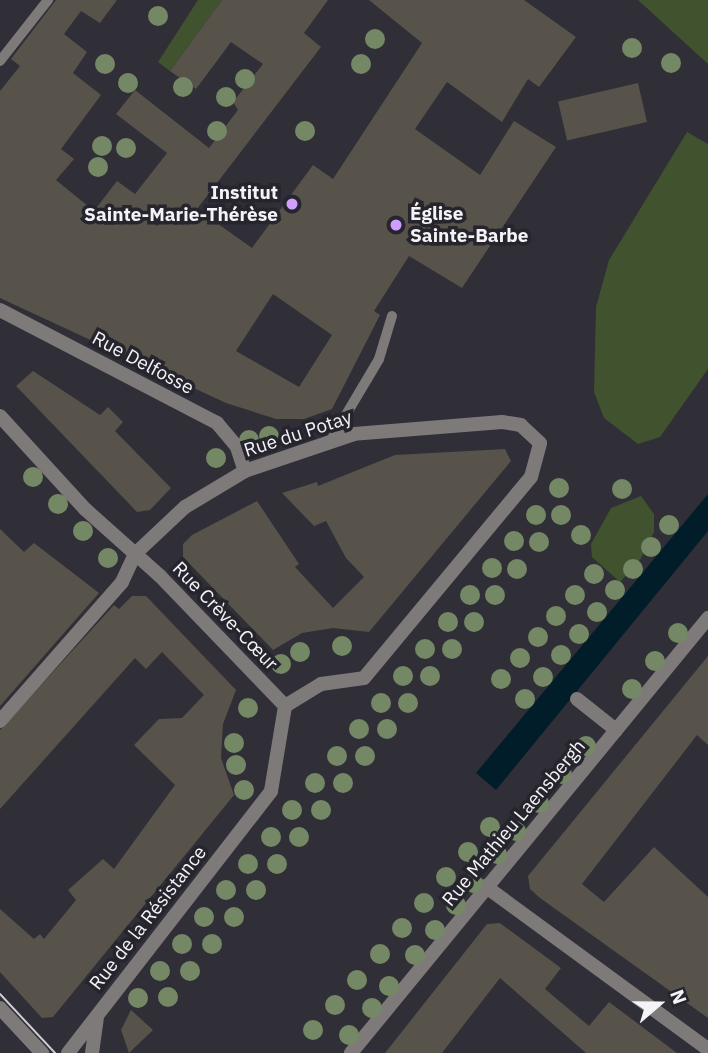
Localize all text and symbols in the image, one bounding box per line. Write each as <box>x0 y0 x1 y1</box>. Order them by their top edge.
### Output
place label: Institut Sainte-Marie-Thérèse <box>84 182 278 226</box>
marker: Institut Sainte-Marie-Thérèse <box>284 196 300 212</box>
place label: Église Sainte-Barbe <box>410 203 529 247</box>
marker: Église Sainte-Barbe <box>388 217 404 233</box>
street label: Rue Delfosse <box>88 327 198 399</box>
street label: Rue du Potay <box>241 406 355 462</box>
street label: Rue Crève-Cœur <box>168 557 282 675</box>
street label: Rue Mathieu Laensbergh <box>438 735 590 911</box>
street label: Rue de la Résistance <box>85 841 211 995</box>
north arrow <box>624 969 694 1039</box>
text: N <box>665 986 692 1007</box>

